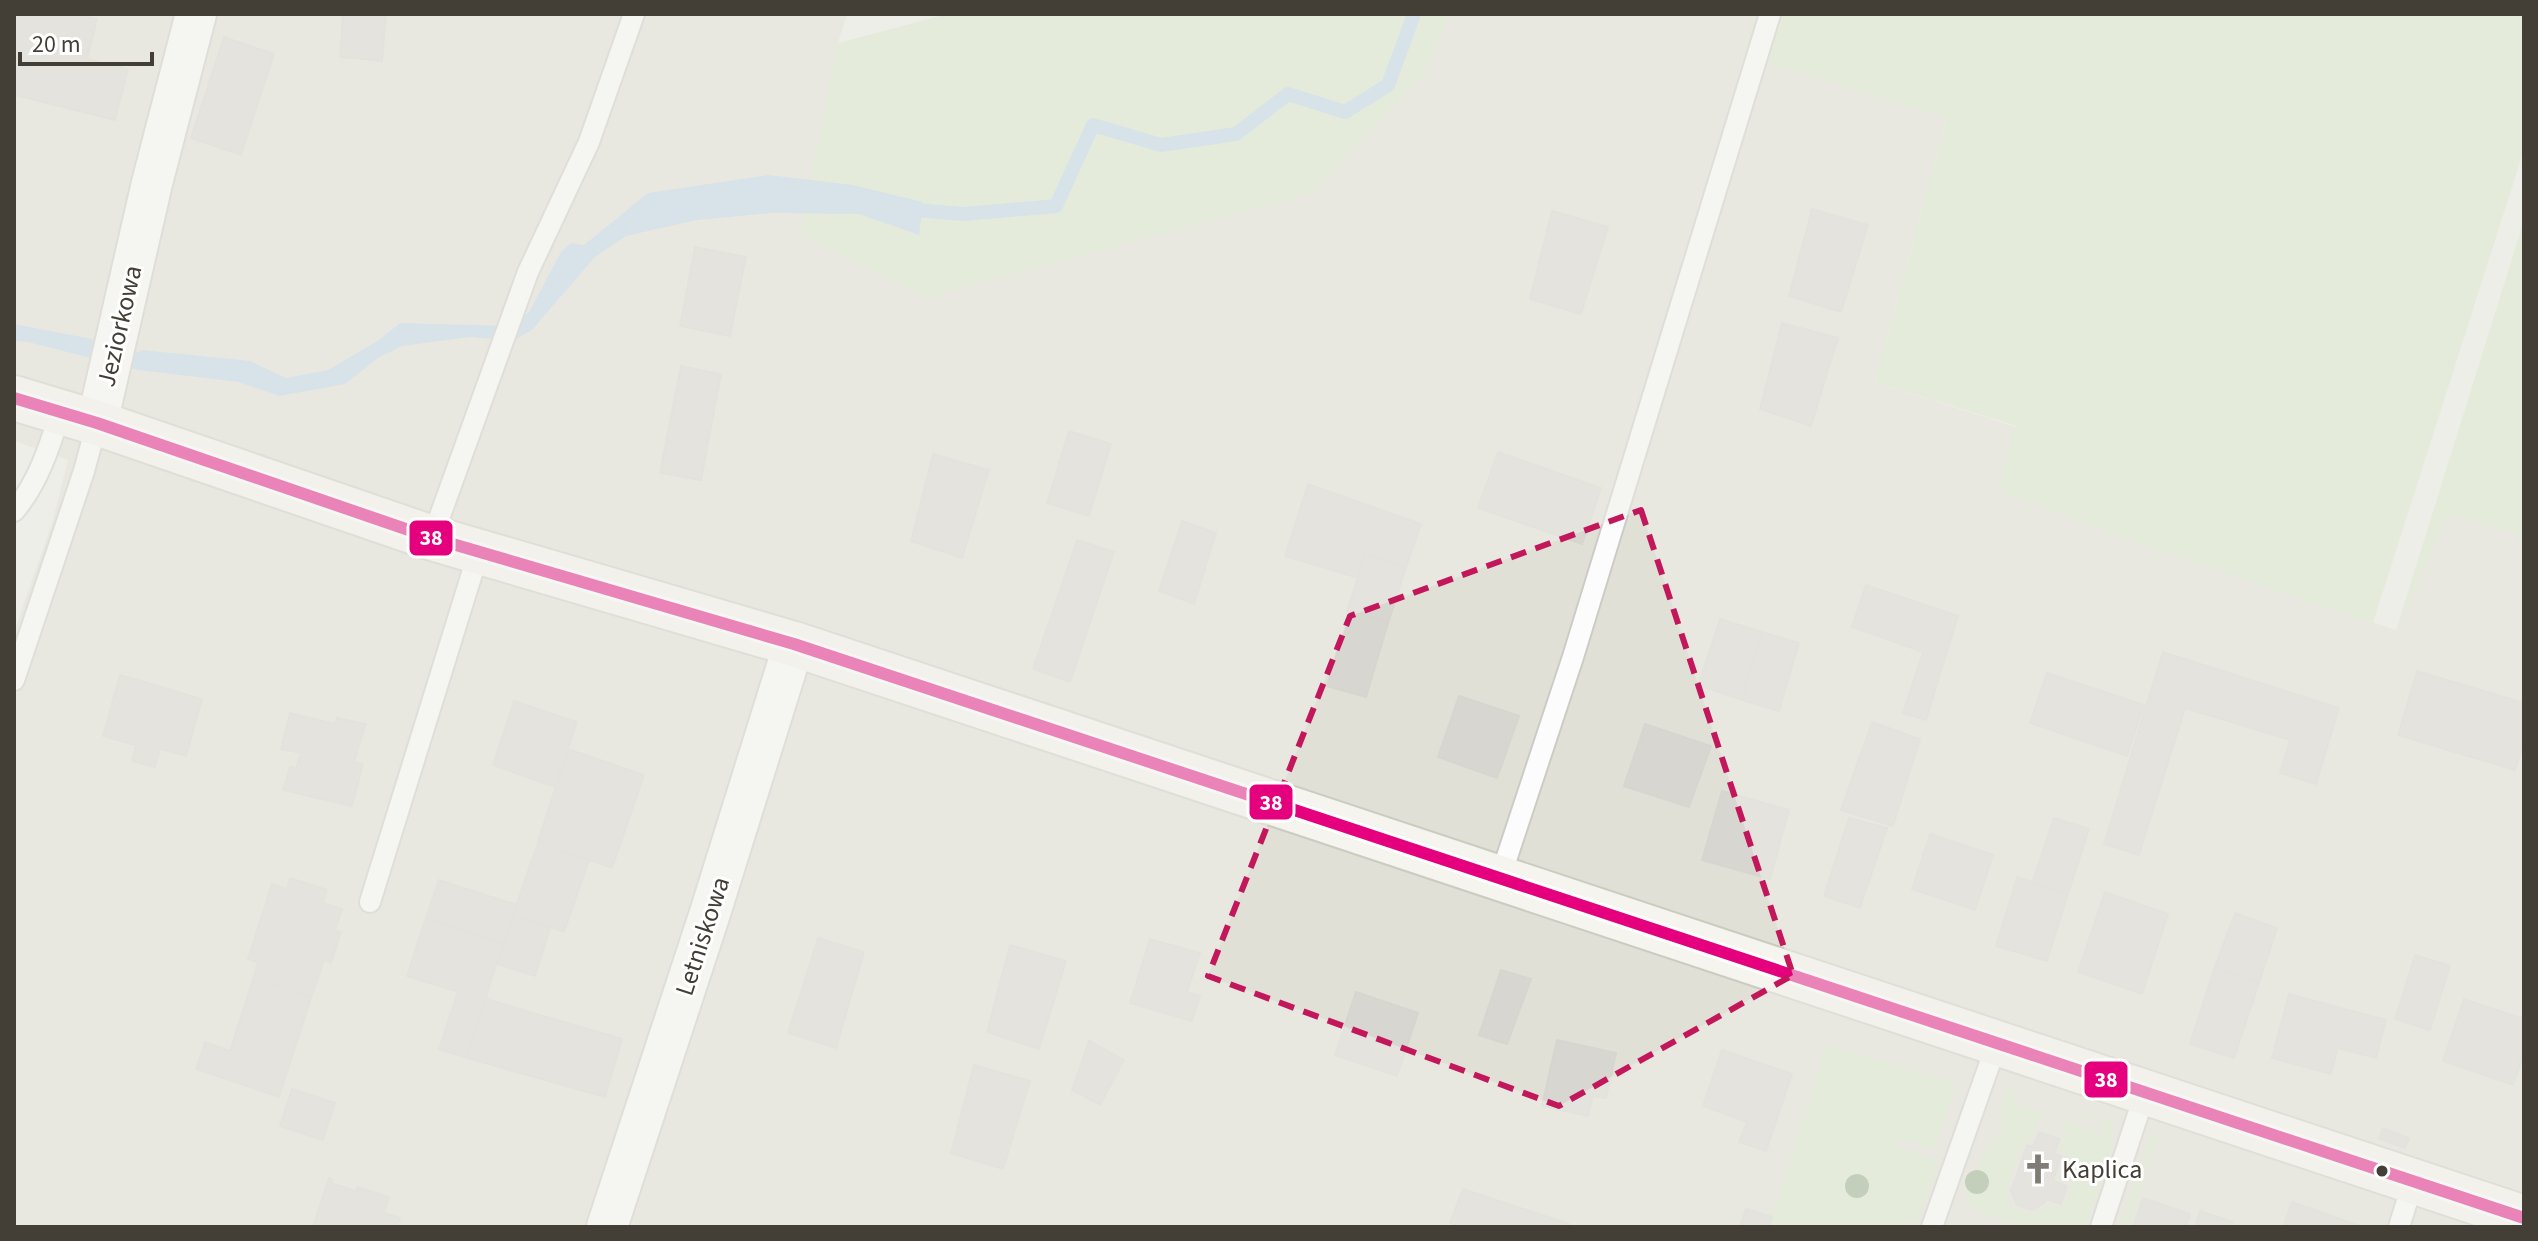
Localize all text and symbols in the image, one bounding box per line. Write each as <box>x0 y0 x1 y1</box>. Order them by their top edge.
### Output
scale bar <box>20 16 152 66</box>
text: 20 m <box>32 27 81 62</box>
street label: Jeziorkowa <box>88 262 151 391</box>
line badge: 38 <box>408 519 454 557</box>
text: 38 <box>419 522 443 554</box>
line badge: 38 <box>1248 783 1294 821</box>
text: 38 <box>1259 787 1283 819</box>
street label: Letniskowa <box>666 872 739 1000</box>
line badge: 38 <box>2083 1060 2129 1099</box>
text: 38 <box>2094 1064 2118 1096</box>
place label: Kaplica <box>2062 1151 2142 1188</box>
church icon: Kaplica <box>2021 1152 2055 1186</box>
unlabelled marker <box>2374 1163 2390 1179</box>

